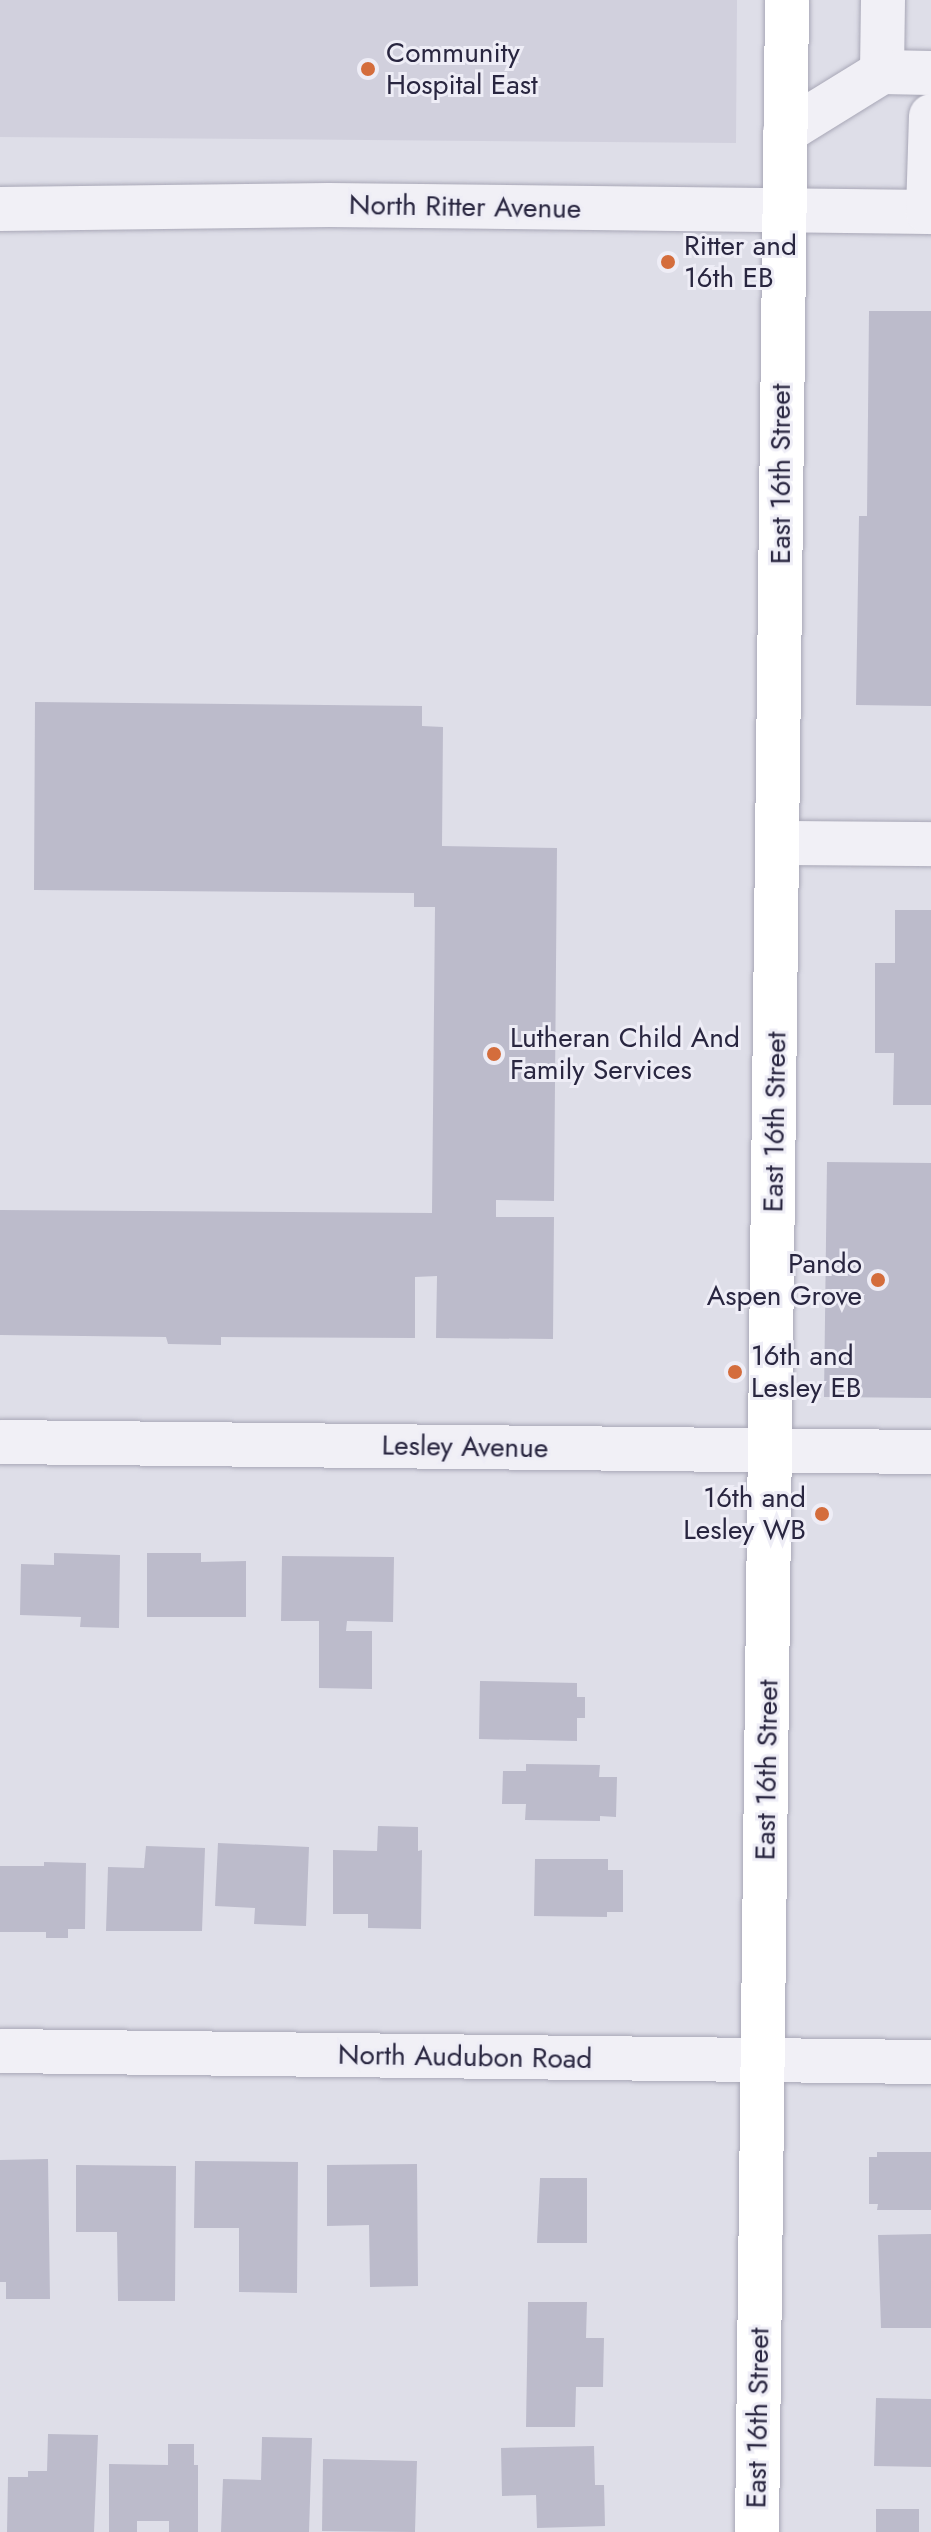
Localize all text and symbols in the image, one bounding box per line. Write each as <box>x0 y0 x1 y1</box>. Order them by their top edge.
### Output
place label: Community Hospital East <box>386 36 538 102</box>
marker: Community Hospital East <box>357 58 379 80</box>
street label: North Ritter Avenue <box>348 188 582 226</box>
place label: Ritter and 16th EB <box>684 229 797 295</box>
marker: Ritter and 16th EB <box>659 253 677 271</box>
street label: East 16th Street <box>764 384 798 564</box>
place label: Lutheran Child And Family Services <box>510 1021 740 1087</box>
street label: East 16th Street <box>757 1031 793 1213</box>
marker: Lutheran Child And Family Services <box>485 1045 503 1063</box>
place label: Pando Aspen Grove <box>707 1247 862 1313</box>
marker: Pando Aspen Grove <box>869 1271 887 1289</box>
place label: 16th and Lesley EB <box>751 1339 861 1405</box>
marker: 16th and Lesley EB <box>726 1363 744 1381</box>
street label: Lesley Avenue <box>381 1429 549 1465</box>
place label: 16th and Lesley WB <box>683 1481 806 1547</box>
marker: 16th and Lesley WB <box>813 1505 831 1523</box>
street label: East 16th Street <box>749 1679 785 1861</box>
street label: North Audubon Road <box>338 2038 592 2076</box>
street label: East 16th Street <box>740 2327 776 2509</box>

